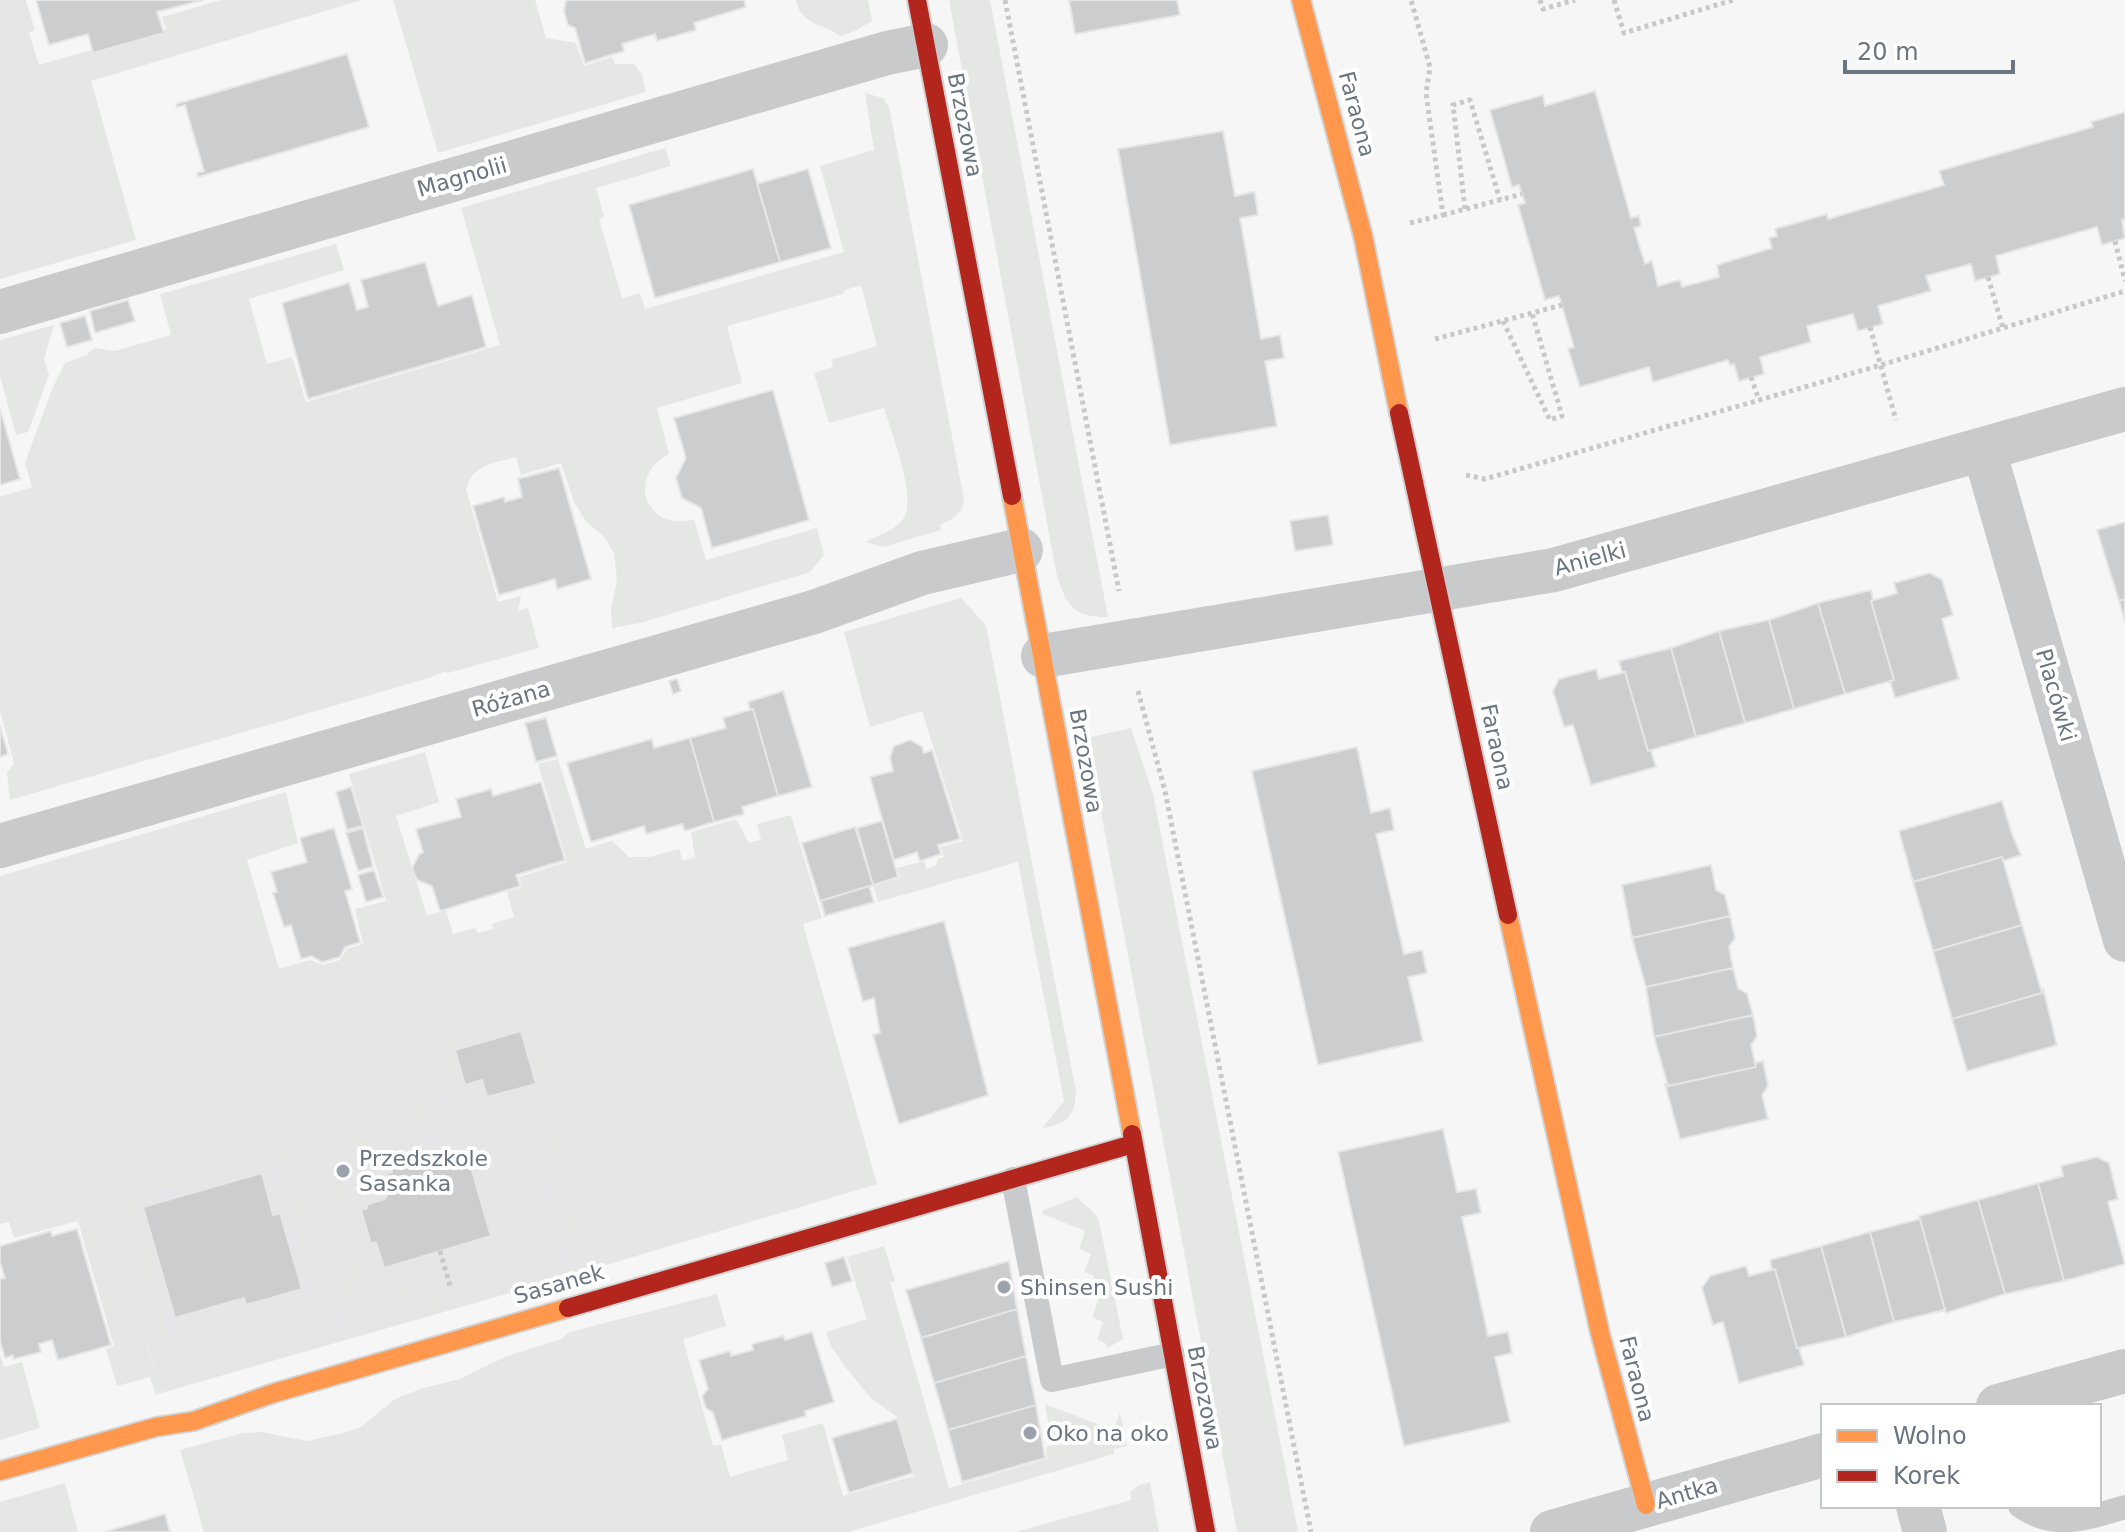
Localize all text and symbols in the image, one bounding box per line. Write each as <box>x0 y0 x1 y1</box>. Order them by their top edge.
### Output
scale bar <box>1845 24 2013 74</box>
text: 20 m <box>1857 38 1919 66</box>
street label: Faraona <box>1334 68 1380 160</box>
street label: Brzozowa <box>943 71 987 179</box>
street label: Magnolii <box>414 152 510 202</box>
street label: Anielki <box>1551 537 1629 581</box>
street label: Placówki <box>2031 646 2081 744</box>
street label: Różana <box>469 676 553 722</box>
street label: Faraona <box>1476 702 1518 792</box>
street label: Brzozowa <box>1065 707 1107 815</box>
place label: Przedszkole Sasanka <box>359 1146 488 1196</box>
marker: Przedszkole Sasanka <box>334 1162 352 1180</box>
street label: Sasanek <box>511 1259 607 1309</box>
place label: Shinsen Sushi <box>1020 1275 1173 1300</box>
marker: Shinsen Sushi <box>995 1278 1013 1296</box>
street label: Faraona <box>1614 1334 1660 1424</box>
street label: Brzozowa <box>1183 1344 1227 1452</box>
legend <box>1821 1404 2101 1508</box>
place label: Oko na oko <box>1046 1421 1169 1446</box>
text: Wolno <box>1893 1422 1967 1450</box>
marker: Oko na oko <box>1021 1424 1039 1442</box>
text: Korek <box>1893 1462 1960 1490</box>
street label: Antka <box>1653 1472 1721 1514</box>

